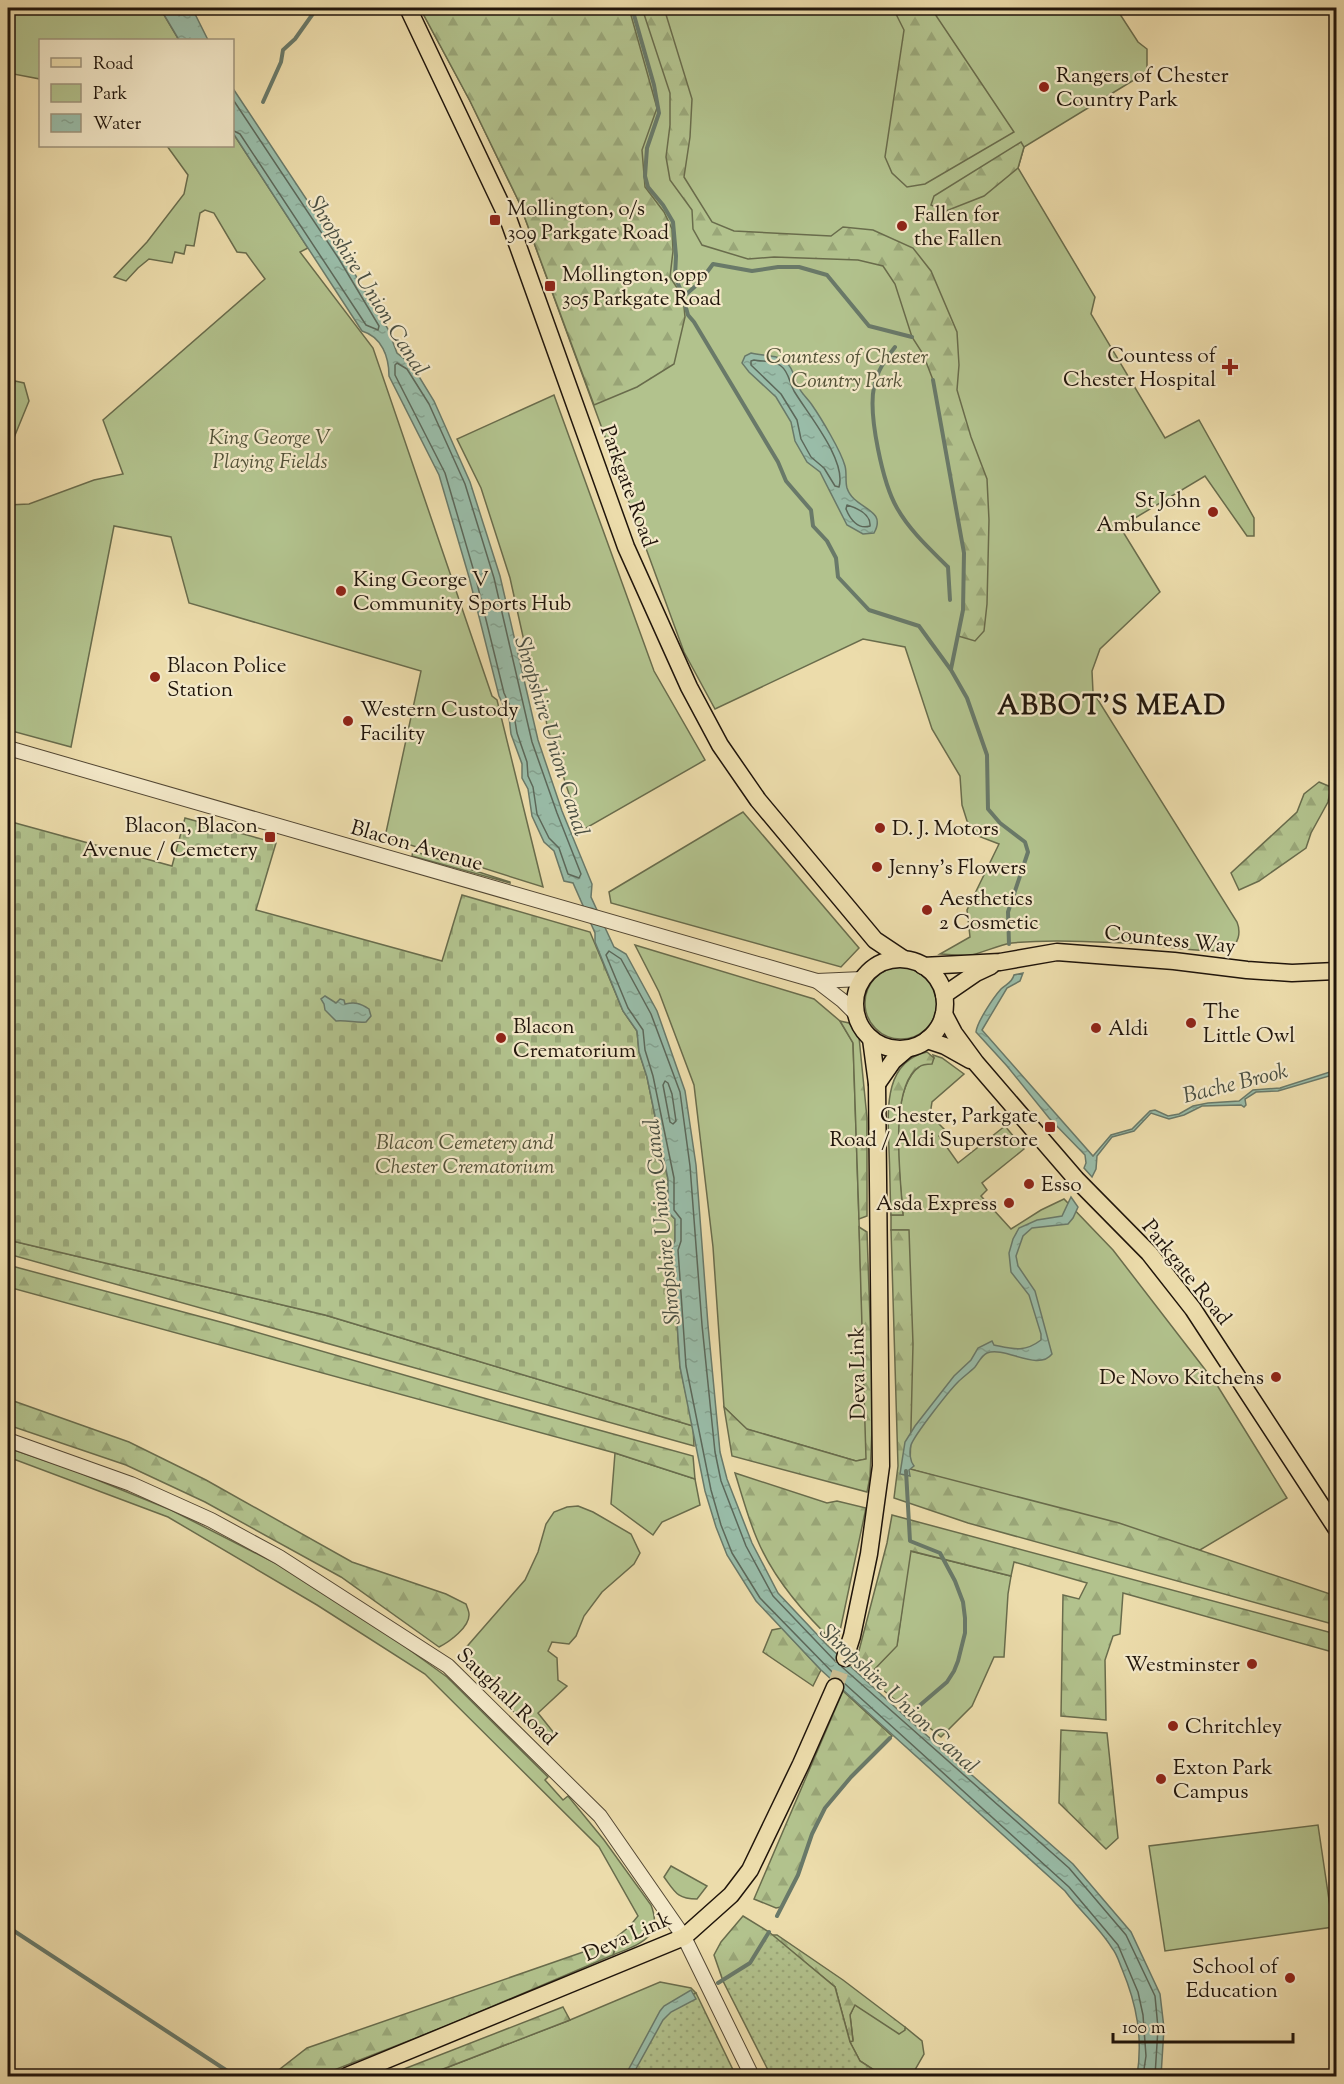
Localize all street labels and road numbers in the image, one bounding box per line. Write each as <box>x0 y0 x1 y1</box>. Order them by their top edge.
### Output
street label: Parkgate Road <box>591 421 663 552</box>
street label: Blacon Avenue <box>347 814 486 880</box>
street label: Countess Way <box>1103 919 1238 963</box>
street label: Parkgate Road <box>1133 1214 1238 1333</box>
street label: Deva Link <box>843 1325 875 1420</box>
street label: Saughall Road <box>449 1642 563 1753</box>
street label: Deva Link <box>579 1905 677 1971</box>

